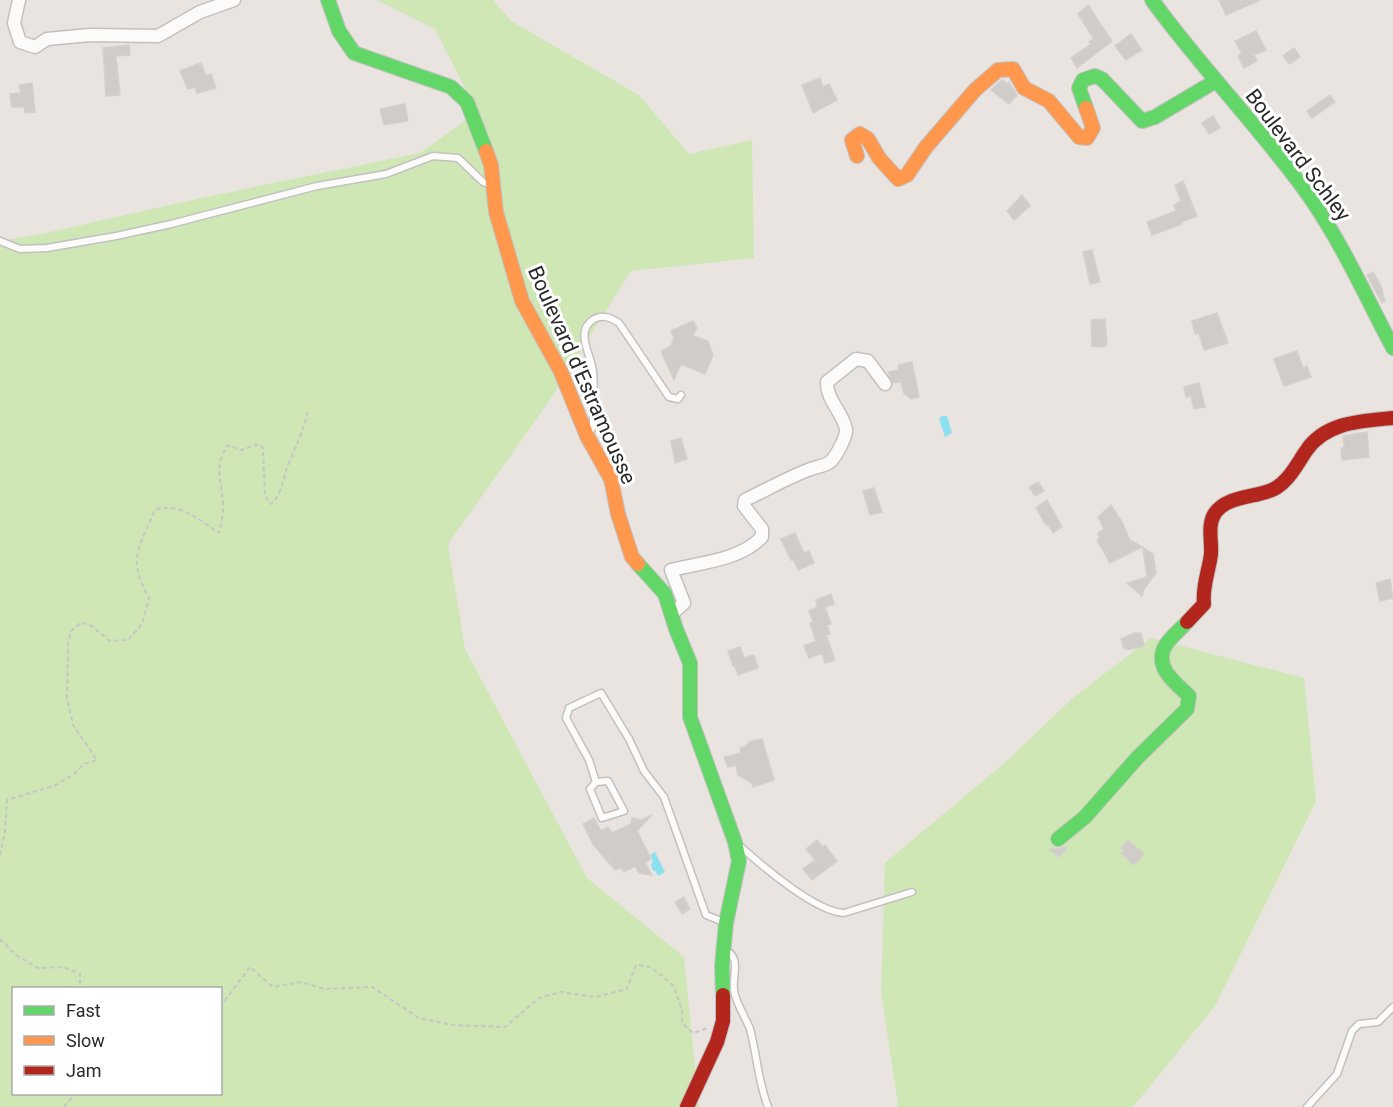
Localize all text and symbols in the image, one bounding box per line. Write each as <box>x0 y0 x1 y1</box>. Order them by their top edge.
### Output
street label: Boulevard Schley <box>1241 84 1356 226</box>
street label: Boulevard d'Estramousse <box>523 262 641 488</box>
legend <box>12 987 222 1095</box>
text: Fast <box>66 1000 101 1021</box>
text: Slow <box>66 1030 105 1051</box>
text: Jam <box>66 1060 102 1081</box>

